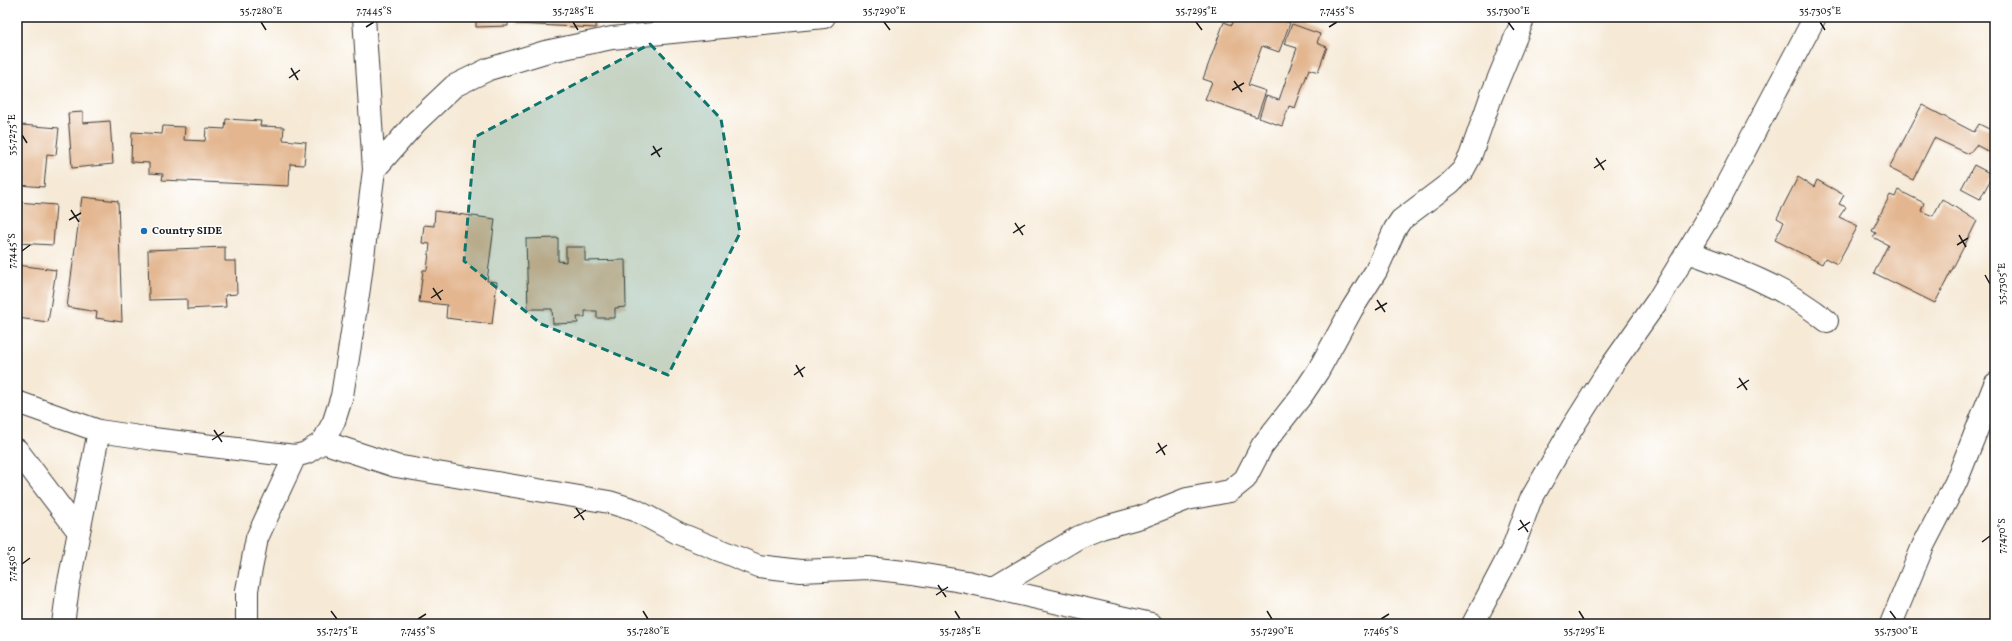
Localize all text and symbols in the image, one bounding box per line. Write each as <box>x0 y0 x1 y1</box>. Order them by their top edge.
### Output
text: 35.7280°E <box>240 4 282 18</box>
text: 7.7445°S <box>356 4 392 18</box>
text: 35.7285°E <box>552 4 594 18</box>
text: 35.7290°E <box>863 4 905 18</box>
text: 35.7295°E <box>1175 4 1217 18</box>
text: 7.7455°S <box>1320 4 1354 18</box>
text: 35.7300°E <box>1486 4 1530 18</box>
text: 35.7305°E <box>1799 4 1841 18</box>
text: 35.7275°E <box>5 114 19 156</box>
place label: Country SIDE <box>152 224 222 239</box>
marker: Country SIDE <box>139 226 149 236</box>
text: 7.7445°S <box>5 233 19 269</box>
text: 35.7305°E <box>1995 263 2009 305</box>
text: 7.7470°S <box>1995 518 2009 554</box>
text: 7.7450°S <box>5 546 19 582</box>
text: 35.7275°E <box>316 624 358 638</box>
text: 7.7455°S <box>401 624 435 638</box>
text: 35.7280°E <box>627 624 669 638</box>
text: 35.7285°E <box>939 624 981 638</box>
text: 35.7290°E <box>1251 624 1293 638</box>
text: 7.7465°S <box>1364 624 1398 638</box>
text: 35.7295°E <box>1563 624 1605 638</box>
text: 35.7300°E <box>1874 624 1918 638</box>

